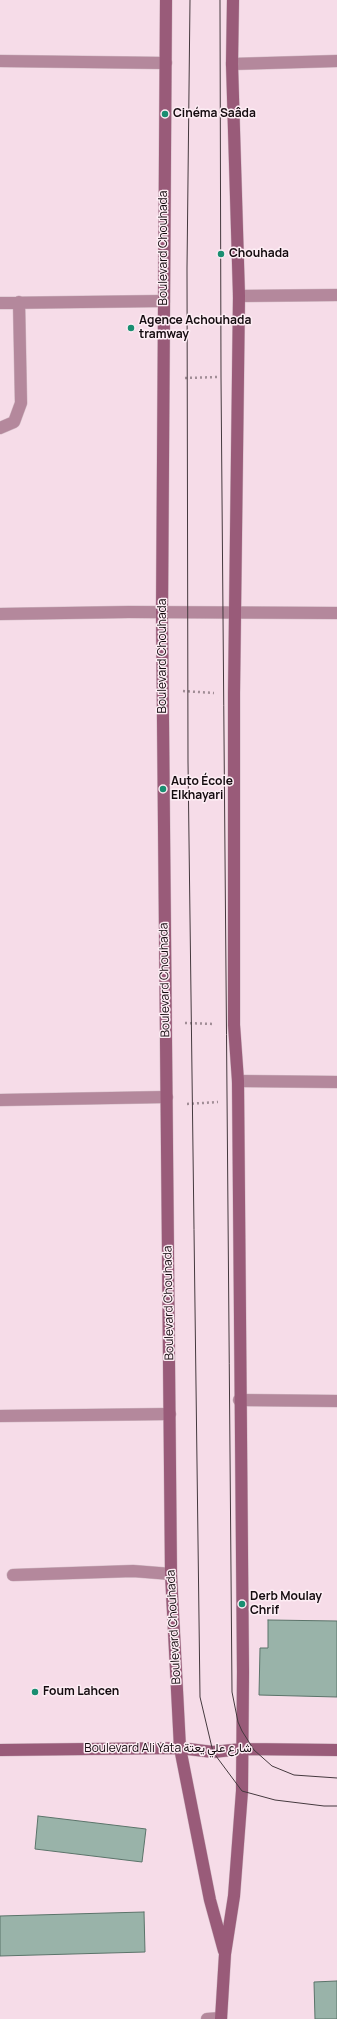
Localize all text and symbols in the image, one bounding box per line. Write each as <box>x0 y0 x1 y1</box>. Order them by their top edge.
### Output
place label: Cinéma Saâda <box>173 107 256 121</box>
marker: Cinéma Saâda <box>160 109 170 119</box>
street label: Boulevard Chouhada <box>157 191 171 305</box>
place label: Chouhada <box>229 247 289 261</box>
marker: Chouhada <box>216 249 226 259</box>
place label: Agence Achouhada tramway <box>139 314 251 342</box>
marker: Agence Achouhada tramway <box>126 323 136 333</box>
street label: Boulevard Chouhada <box>156 599 170 713</box>
place label: Auto École Elkhayari <box>171 775 233 803</box>
marker: Auto École Elkhayari <box>158 784 168 794</box>
street label: Boulevard Chouhada <box>157 922 173 1038</box>
street label: Boulevard Chouhada <box>161 1245 177 1361</box>
street label: Boulevard Chouhada <box>164 1569 184 1685</box>
place label: Derb Moulay Chrif <box>250 1590 322 1618</box>
marker: Derb Moulay Chrif <box>237 1599 247 1609</box>
place label: Foum Lahcen <box>43 1685 119 1699</box>
marker: Foum Lahcen <box>30 1687 40 1697</box>
street label: Boulevard Ali Yata شارع علي يعتة <box>84 1742 252 1756</box>

